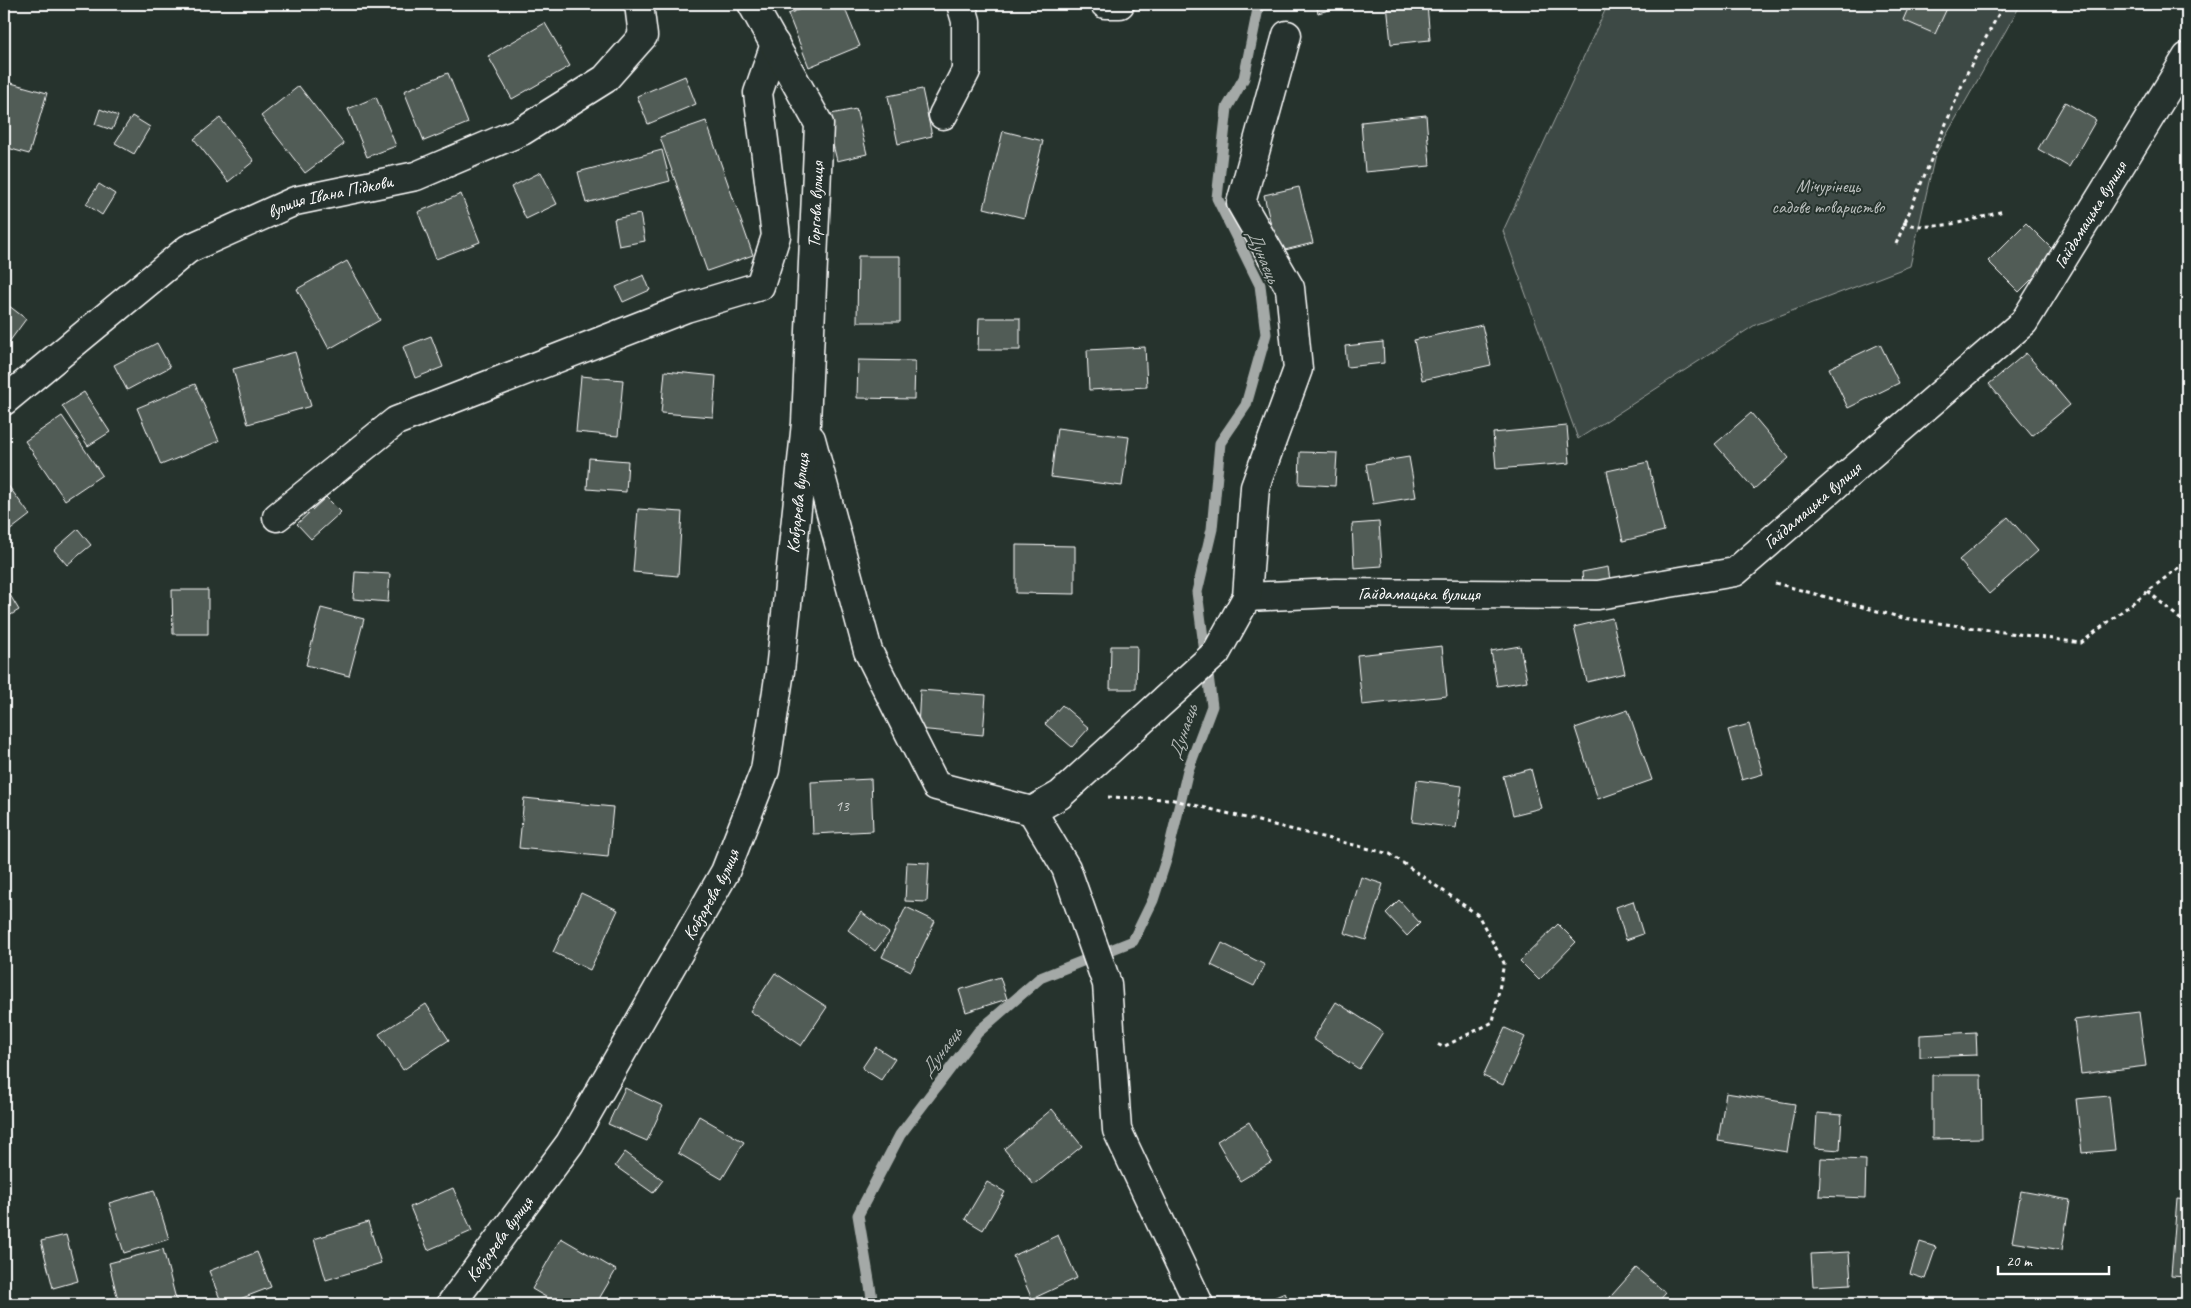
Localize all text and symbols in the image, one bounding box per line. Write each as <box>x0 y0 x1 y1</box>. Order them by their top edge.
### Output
street label: Гайдамацька вулиця <box>2049 156 2132 272</box>
street label: Торгова вулиця <box>803 159 828 248</box>
street label: вулиця Івана Підкови <box>264 170 396 223</box>
park label: Мічурінець садове товариство <box>1772 175 1886 218</box>
water label: Дунаець <box>1241 225 1286 288</box>
street label: Кобзарева вулиця <box>781 451 814 554</box>
street label: Гайдамацька вулиця <box>1759 456 1867 553</box>
street label: Гайдамацька вулиця <box>1358 582 1482 605</box>
water label: Дунаець <box>1162 700 1204 763</box>
house number: 13 <box>835 797 850 816</box>
street label: Кобзарева вулиця <box>677 845 744 944</box>
water label: Дунаець <box>914 1021 968 1082</box>
street label: Кобзарева вулиця <box>461 1191 539 1286</box>
scale bar <box>1998 1243 2110 1275</box>
text: 20 m <box>2006 1252 2033 1271</box>

